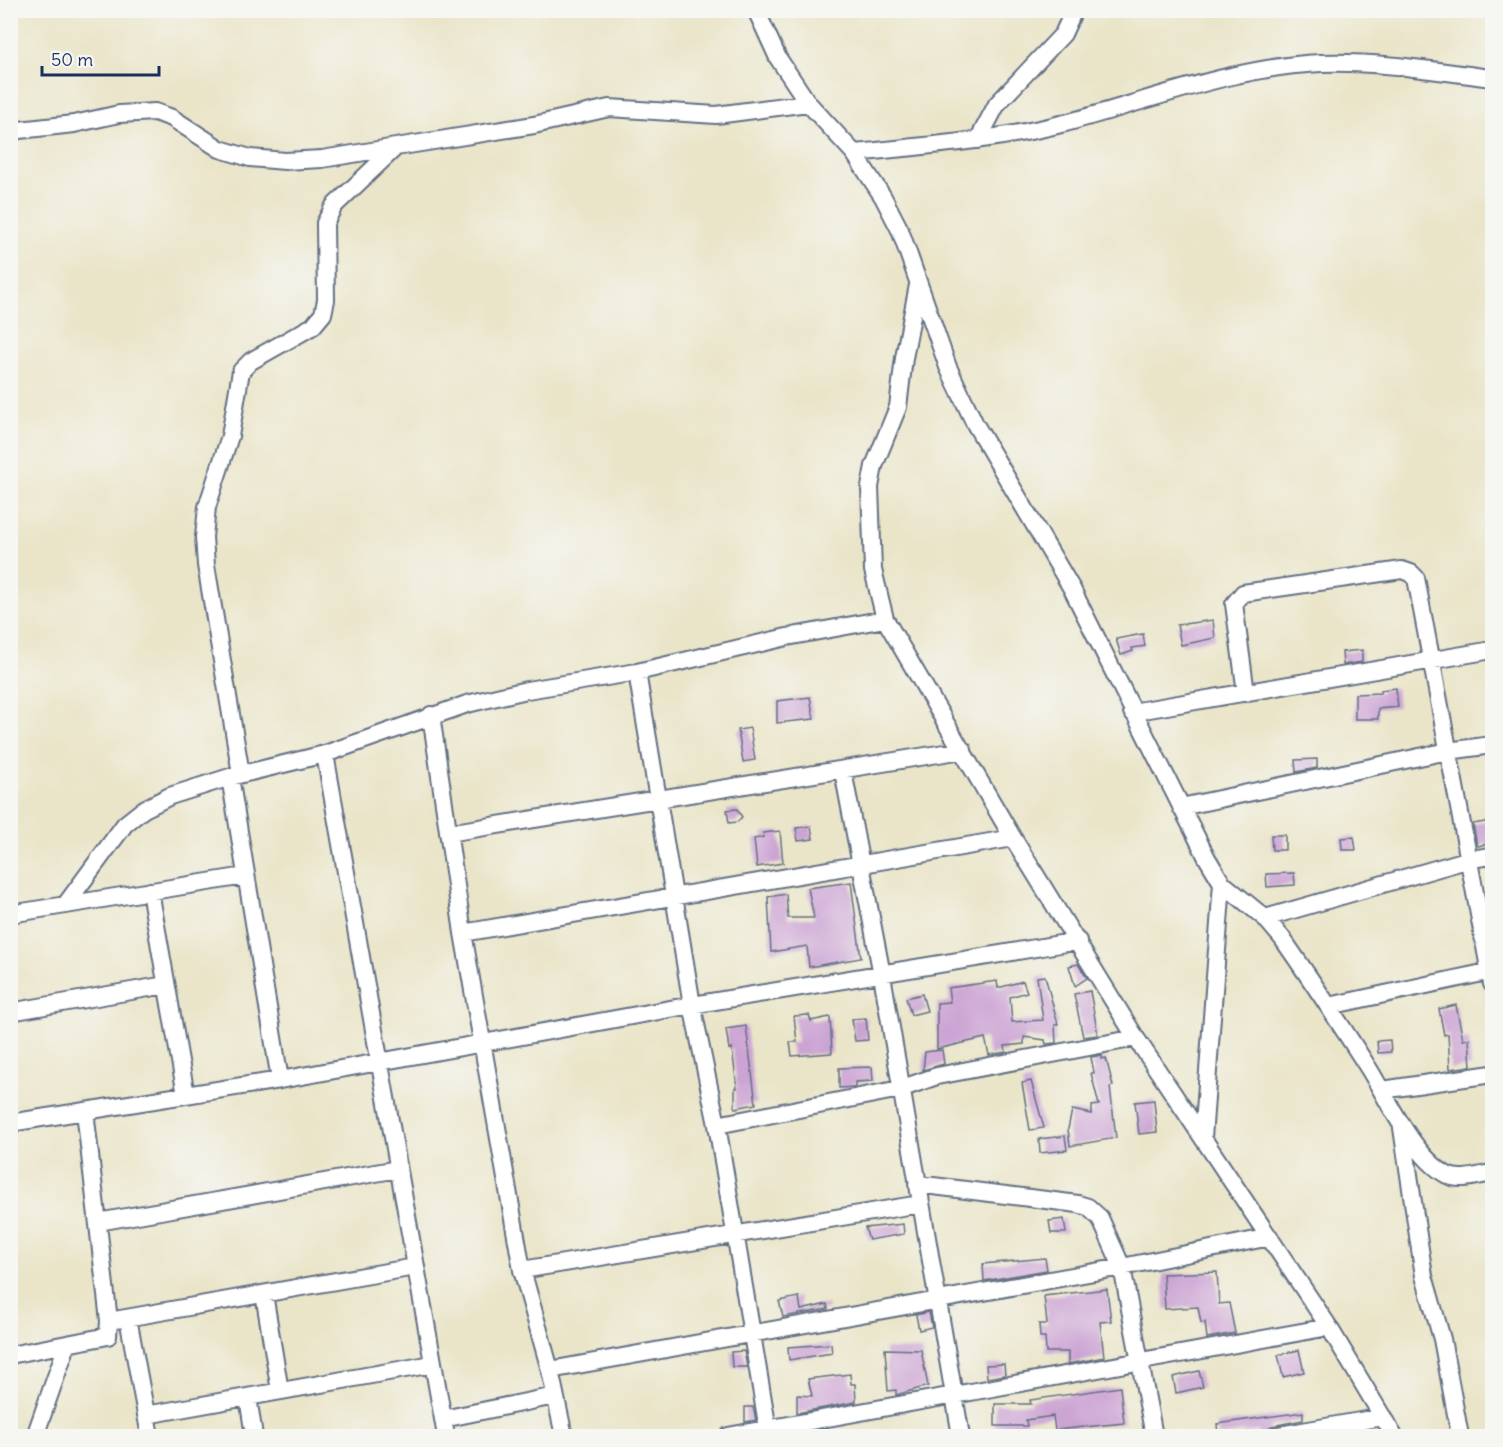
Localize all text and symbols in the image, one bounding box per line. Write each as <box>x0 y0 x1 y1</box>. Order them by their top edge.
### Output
scale bar <box>42 39 159 77</box>
text: 50 m <box>51 48 93 71</box>

